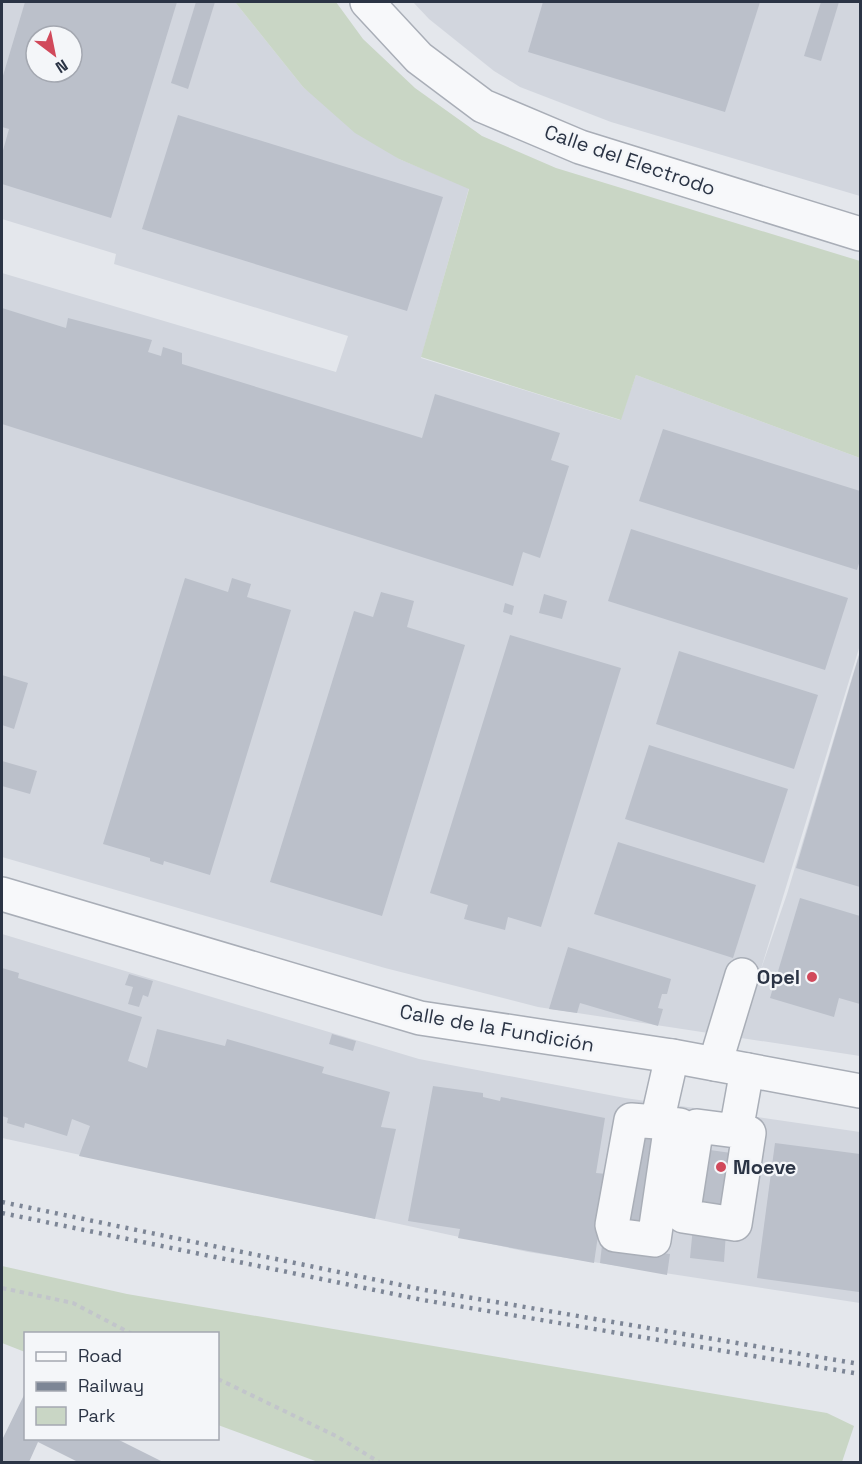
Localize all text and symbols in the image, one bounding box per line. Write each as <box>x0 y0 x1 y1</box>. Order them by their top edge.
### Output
north arrow <box>24 24 84 84</box>
text: N <box>52 55 72 78</box>
street label: Calle del Electrodo <box>541 118 719 202</box>
place label: Opel <box>757 964 800 990</box>
marker: Opel <box>805 970 819 984</box>
street label: Calle de la Fundición <box>398 998 596 1058</box>
place label: Moeve <box>733 1154 796 1180</box>
marker: Moeve <box>714 1160 728 1174</box>
legend <box>24 1332 219 1440</box>
text: Road <box>78 1344 122 1367</box>
text: Railway <box>78 1374 144 1397</box>
text: Park <box>78 1404 116 1427</box>

